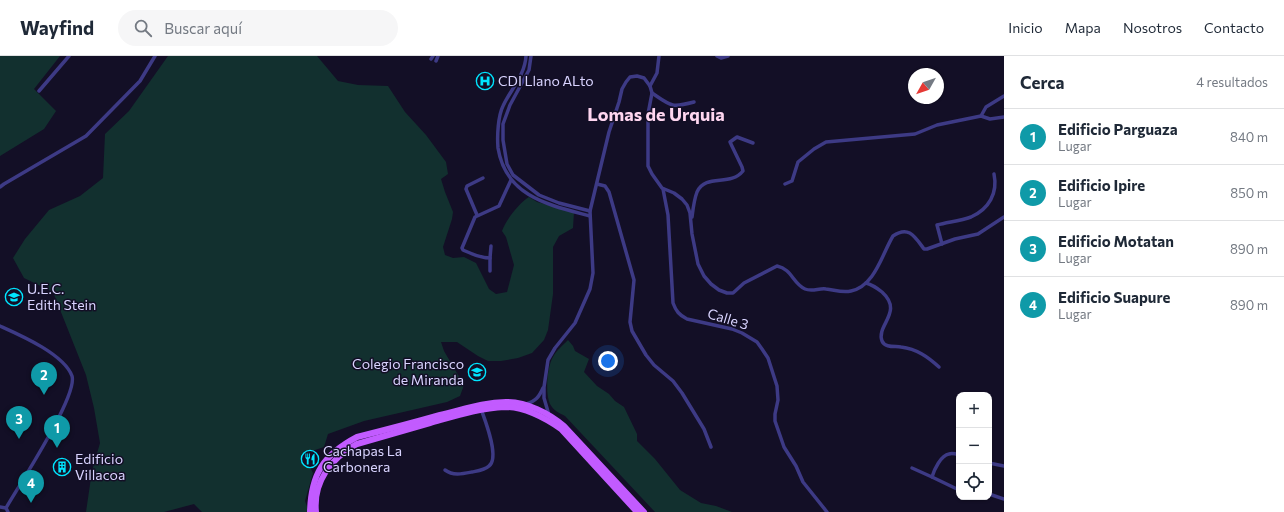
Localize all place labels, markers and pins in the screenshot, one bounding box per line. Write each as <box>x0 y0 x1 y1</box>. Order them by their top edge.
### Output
hospital icon: CDI Llano ALto <box>475 71 495 91</box>
place label: CDI Llano ALto <box>498 72 594 89</box>
place label: U.E.C. Edith Stein <box>27 280 96 313</box>
school or university icon: U.E.C. Edith Stein <box>4 287 24 307</box>
place label: Colegio Francisco de Miranda <box>352 355 464 388</box>
pin: 2 <box>31 362 57 395</box>
school or university icon: Colegio Francisco de Miranda <box>467 362 487 382</box>
pin: 3 <box>6 406 32 439</box>
pin: 1 <box>44 415 70 448</box>
place label: Cachapas La Carbonera <box>323 442 402 475</box>
restaurant icon: Cachapas La Carbonera <box>300 449 320 469</box>
place label: Edificio Villacoa <box>75 450 125 483</box>
building icon: Edificio Villacoa <box>52 457 72 477</box>
pin: 4 <box>18 470 44 503</box>

